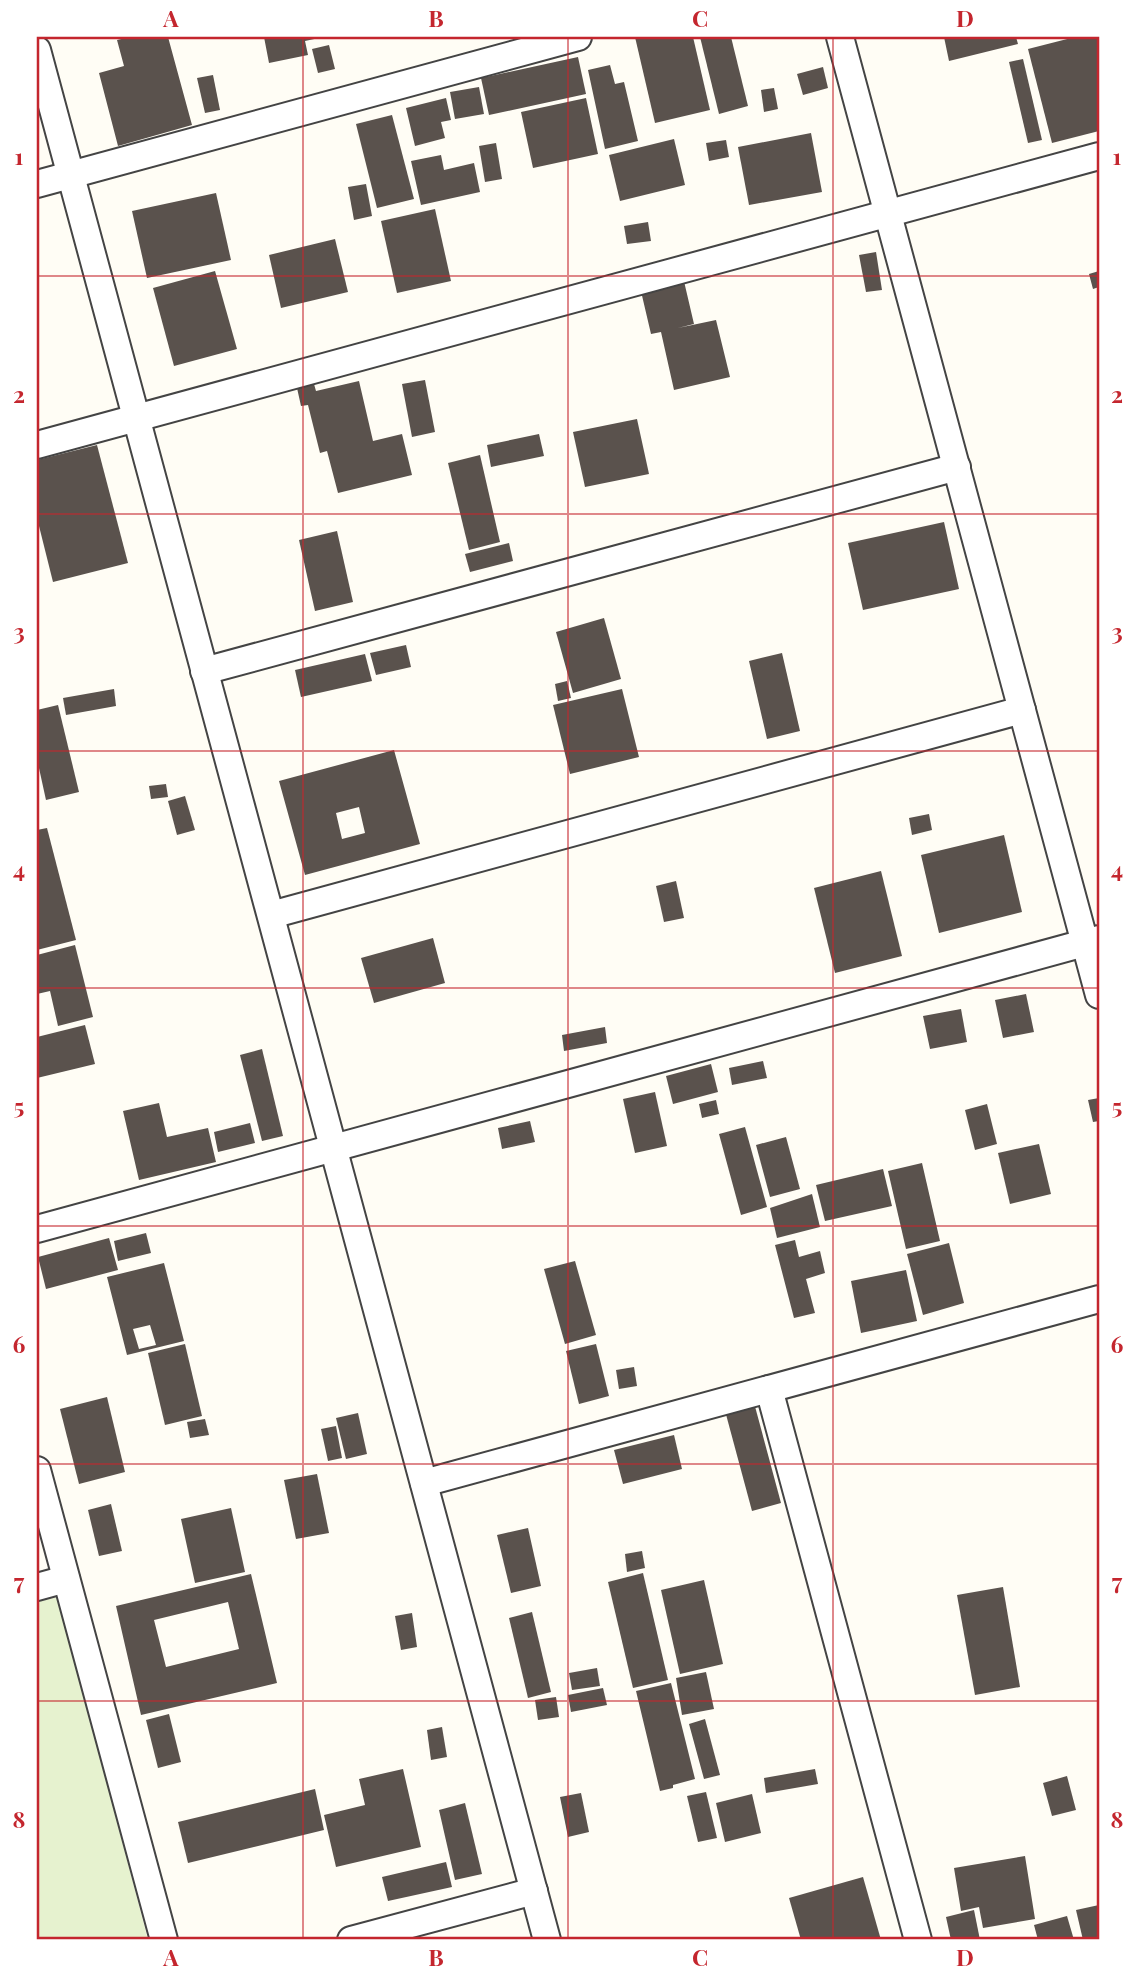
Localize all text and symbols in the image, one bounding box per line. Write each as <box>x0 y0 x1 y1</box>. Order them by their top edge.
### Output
text: A <box>162 2 179 33</box>
text: B <box>428 2 444 33</box>
text: C <box>692 2 708 33</box>
text: D <box>956 2 974 33</box>
text: 1 <box>15 140 24 171</box>
text: 1 <box>1113 140 1122 171</box>
text: 2 <box>13 378 25 409</box>
text: 2 <box>1111 378 1123 409</box>
text: 3 <box>13 615 25 646</box>
text: 3 <box>1111 615 1123 646</box>
text: 4 <box>13 853 25 884</box>
text: 4 <box>1111 853 1123 884</box>
text: 5 <box>14 1090 24 1121</box>
text: 5 <box>1112 1090 1122 1121</box>
text: 6 <box>13 1328 26 1359</box>
text: 6 <box>1111 1328 1124 1359</box>
text: 7 <box>14 1565 25 1596</box>
text: 7 <box>1112 1565 1123 1596</box>
text: 8 <box>13 1803 25 1834</box>
text: 8 <box>1111 1803 1123 1834</box>
text: A <box>162 1941 179 1972</box>
text: B <box>428 1941 444 1972</box>
text: C <box>692 1941 708 1972</box>
text: D <box>956 1941 974 1972</box>

